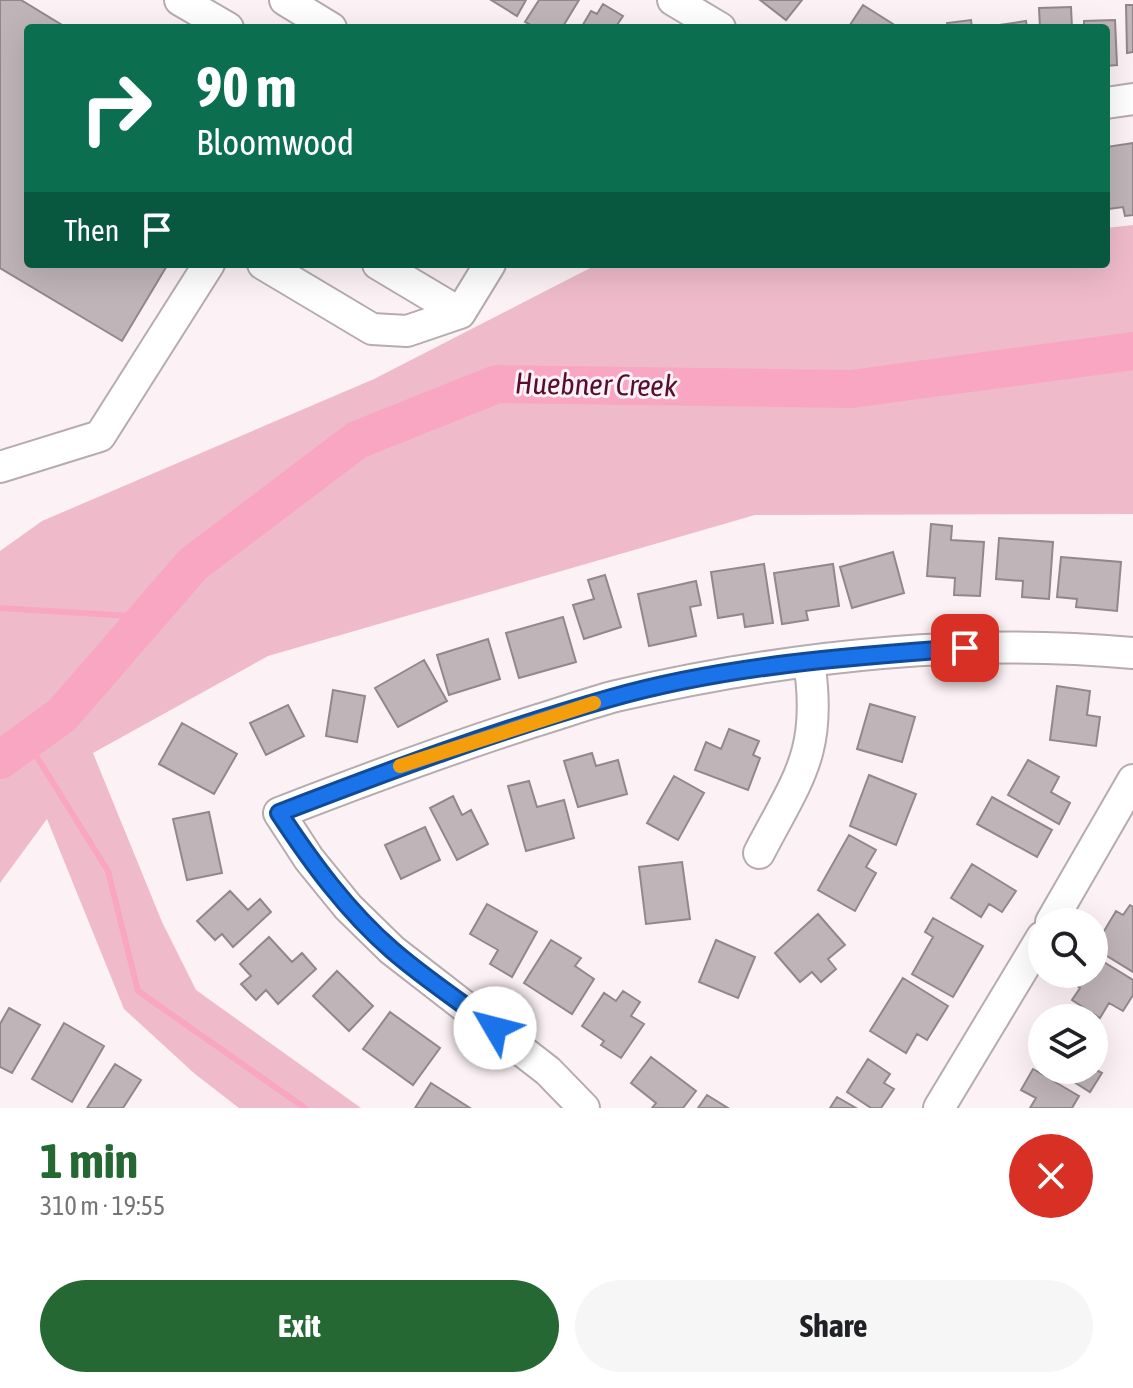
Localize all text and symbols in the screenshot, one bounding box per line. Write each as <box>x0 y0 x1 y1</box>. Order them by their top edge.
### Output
text: 90 m <box>196 55 297 119</box>
icon: right <box>64 56 168 160</box>
text: Bloomwood <box>196 121 354 163</box>
icon: arrive <box>135 208 179 252</box>
text: Then <box>64 213 119 247</box>
water label: Huebner Creek <box>515 366 678 402</box>
pin <box>931 614 999 682</box>
icon: arrive <box>943 626 987 670</box>
map controls <box>1028 908 1108 1084</box>
button: search <box>1028 908 1108 988</box>
position arrow <box>453 986 537 1070</box>
button: layers <box>1028 1004 1108 1084</box>
text: 1 min <box>40 1133 138 1188</box>
button: close <box>1009 1134 1093 1218</box>
text: 310 m · 19:55 <box>40 1191 165 1221</box>
button: Exit <box>40 1280 559 1372</box>
button: Share <box>575 1280 1093 1372</box>

